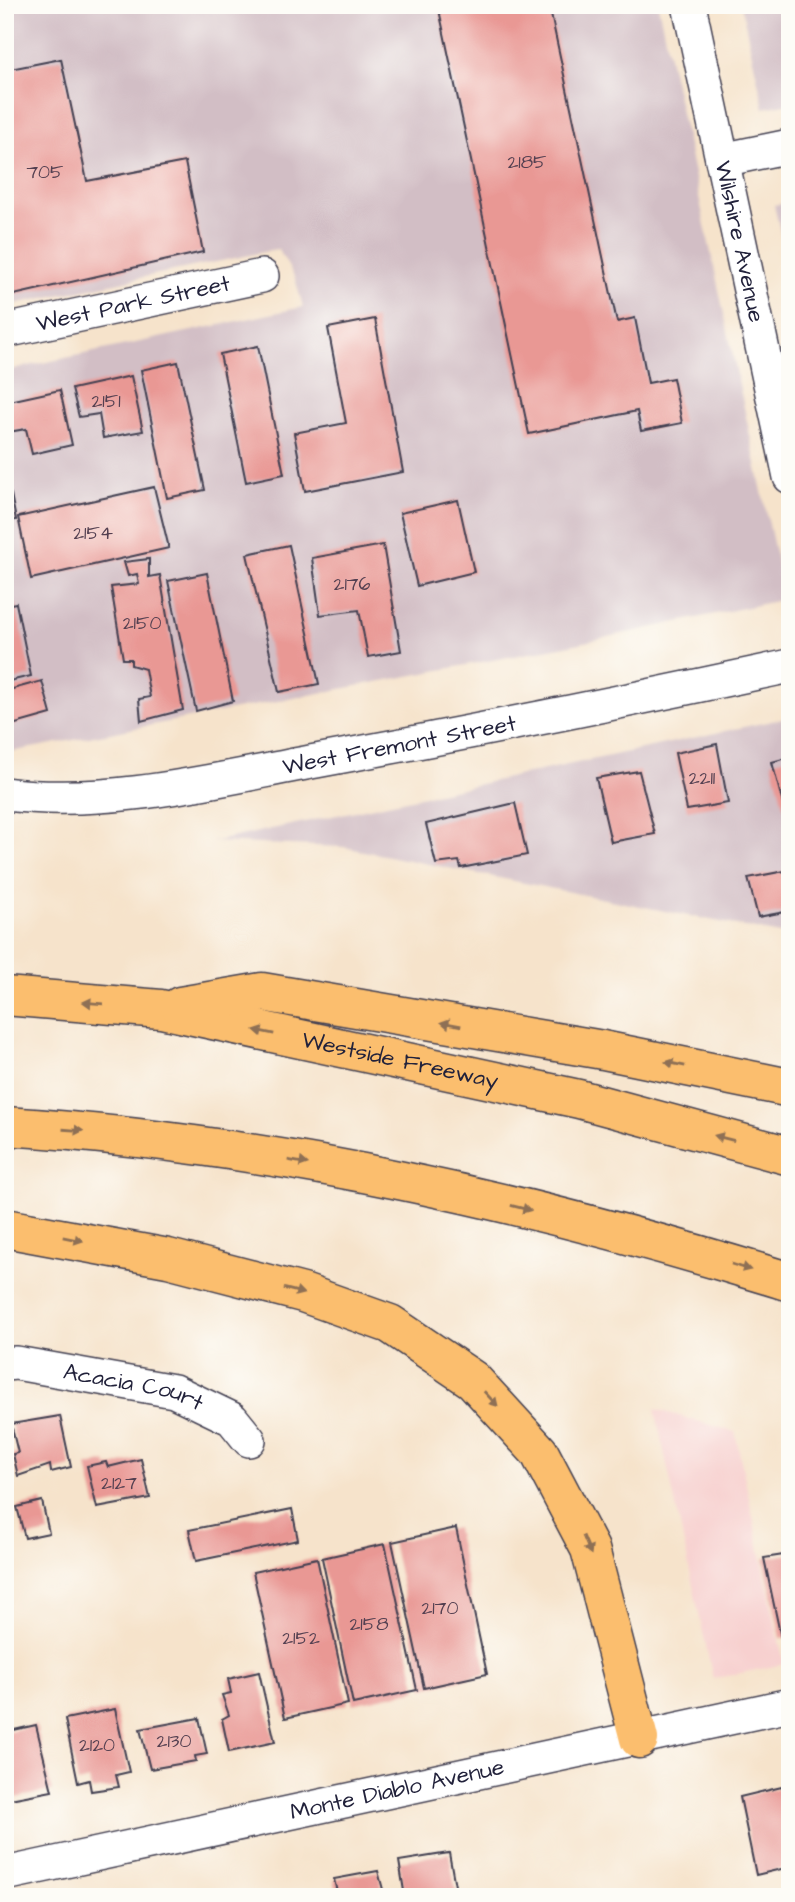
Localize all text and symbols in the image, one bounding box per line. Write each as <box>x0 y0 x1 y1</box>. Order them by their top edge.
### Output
house number: 2185 <box>507 149 547 176</box>
street label: Wilshire Avenue <box>707 158 772 325</box>
house number: 705 <box>26 159 64 186</box>
street label: West Park Street <box>33 267 234 340</box>
house number: 2151 <box>91 388 121 415</box>
house number: 2154 <box>73 520 113 547</box>
house number: 2176 <box>334 571 371 598</box>
house number: 2150 <box>123 610 161 637</box>
street label: West Fremont Street <box>280 707 520 783</box>
house number: 2211 <box>689 765 716 792</box>
one-way arrow <box>82 997 104 1008</box>
one-way arrow <box>440 1018 462 1029</box>
street label: Westside Freeway <box>299 1024 501 1098</box>
one-way arrow <box>253 1026 275 1037</box>
one-way arrow <box>664 1059 686 1070</box>
one-way arrow <box>63 1125 85 1136</box>
one-way arrow <box>713 1132 735 1143</box>
one-way arrow <box>288 1157 310 1168</box>
one-way arrow <box>510 1203 532 1214</box>
one-way arrow <box>62 1234 84 1245</box>
one-way arrow <box>730 1263 751 1273</box>
one-way arrow <box>283 1286 305 1297</box>
street label: Acacia Court <box>61 1356 209 1419</box>
one-way arrow <box>482 1390 498 1407</box>
house number: 2127 <box>101 1470 137 1497</box>
one-way arrow <box>581 1535 593 1555</box>
house number: 2170 <box>422 1595 459 1622</box>
house number: 2158 <box>349 1611 389 1638</box>
house number: 2152 <box>282 1625 320 1652</box>
house number: 2130 <box>157 1728 191 1755</box>
house number: 2120 <box>79 1732 115 1759</box>
street label: Monte Diablo Avenue <box>287 1751 507 1828</box>

